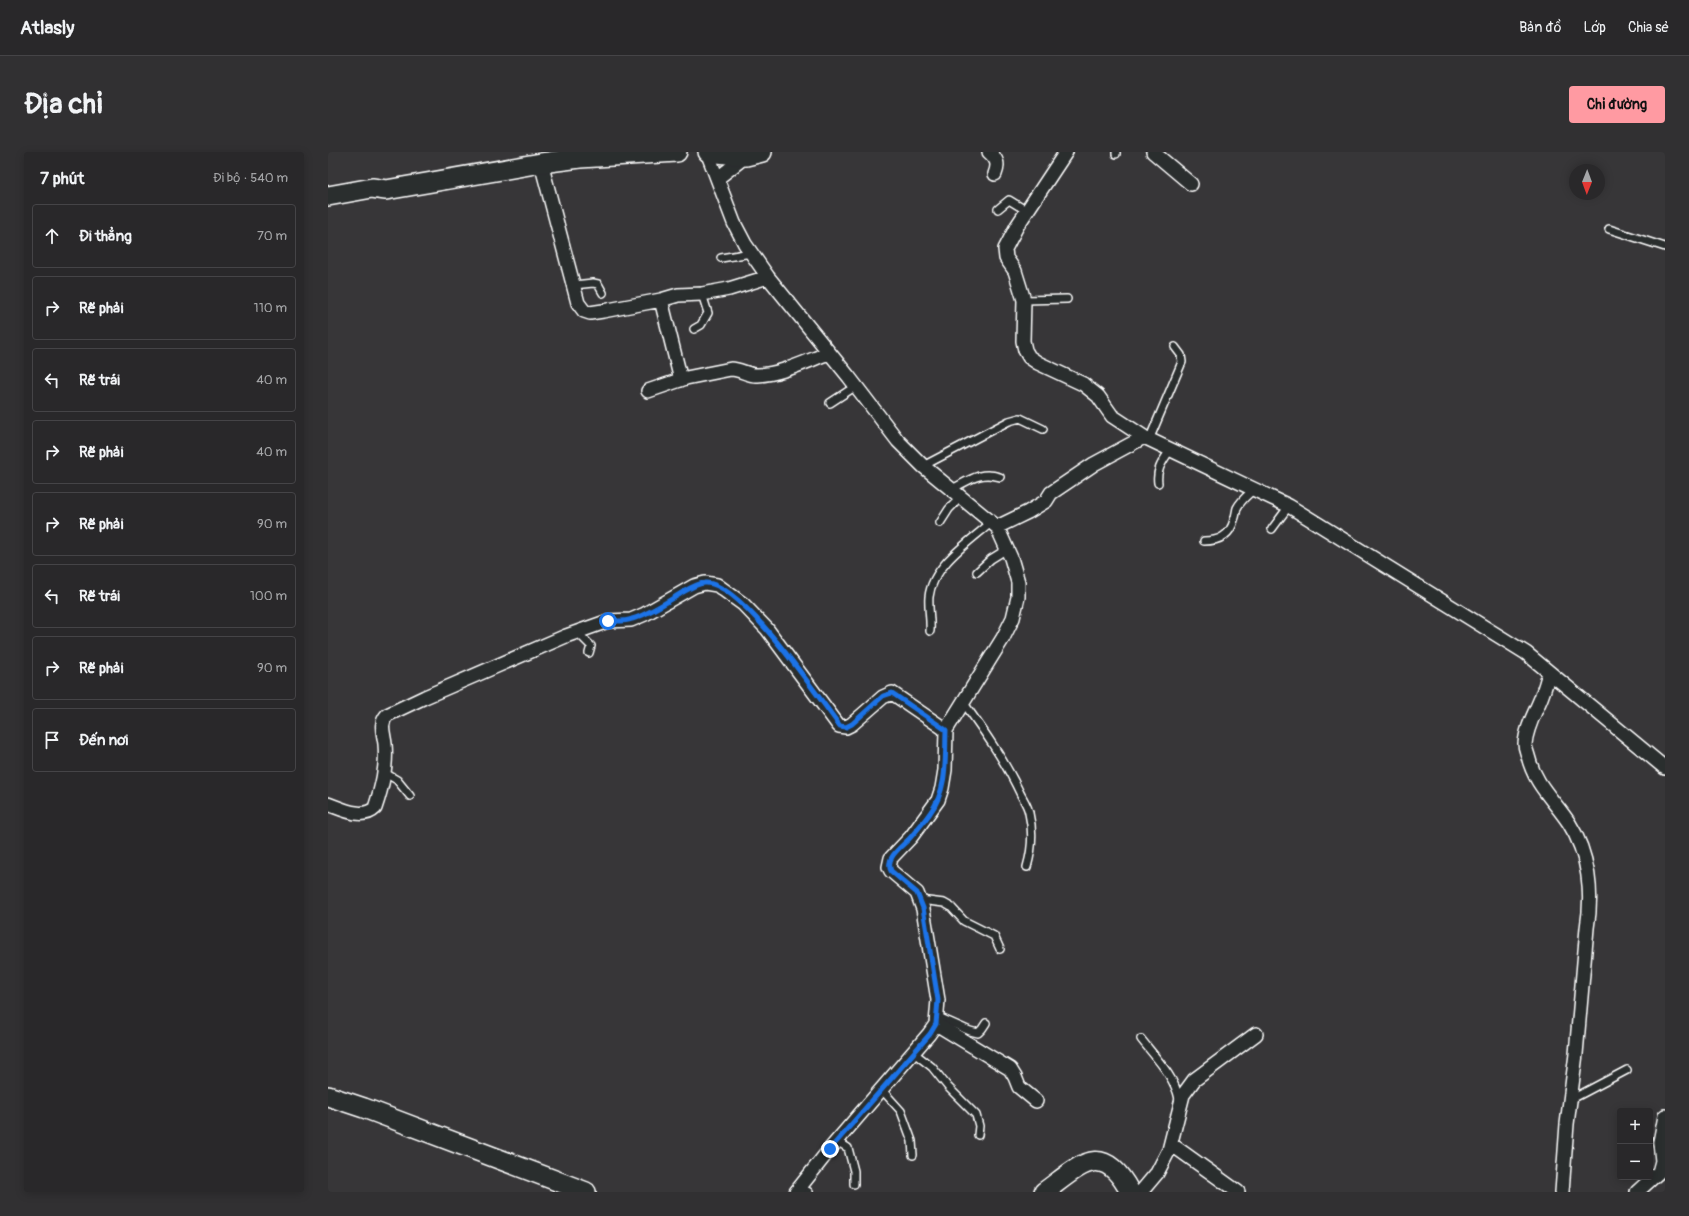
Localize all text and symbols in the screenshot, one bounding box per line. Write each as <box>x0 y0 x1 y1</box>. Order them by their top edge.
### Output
text: Atlasly <box>20 16 74 40</box>
text: Bản đồ <box>1519 19 1561 36</box>
text: Lớp <box>1583 19 1606 36</box>
text: Chia sẻ <box>1628 19 1669 36</box>
button: Chỉ đường <box>1569 86 1665 123</box>
text: Địa chỉ <box>24 87 103 122</box>
north arrow <box>1569 164 1605 200</box>
text: 7 phút <box>40 168 84 189</box>
text: Đi bộ · 540 m <box>213 170 288 186</box>
icon: ahead <box>41 225 63 247</box>
text: Đi thẳng <box>79 227 132 246</box>
text: 70 m <box>257 228 287 244</box>
icon: right <box>41 297 63 319</box>
text: Rẽ phải <box>79 299 123 318</box>
text: 110 m <box>254 300 287 316</box>
icon: left <box>41 369 63 391</box>
text: Rẽ trái <box>79 371 120 390</box>
text: 40 m <box>256 372 287 388</box>
icon: right <box>41 441 63 463</box>
text: Rẽ phải <box>79 443 123 462</box>
text: 40 m <box>256 444 287 460</box>
icon: right <box>41 513 63 535</box>
text: Rẽ phải <box>79 515 123 534</box>
text: 90 m <box>257 516 287 532</box>
icon: left <box>41 585 63 607</box>
text: Rẽ trái <box>79 587 120 606</box>
text: 100 m <box>250 588 287 604</box>
route start <box>599 612 617 630</box>
icon: right <box>41 657 63 679</box>
text: Rẽ phải <box>79 659 123 678</box>
text: 90 m <box>257 660 287 676</box>
icon: arrive <box>41 729 63 751</box>
text: Đến nơi <box>79 731 128 750</box>
map controls <box>1617 1108 1653 1180</box>
button: + <box>1617 1108 1653 1144</box>
route end <box>821 1140 839 1158</box>
button: − <box>1617 1144 1653 1180</box>

